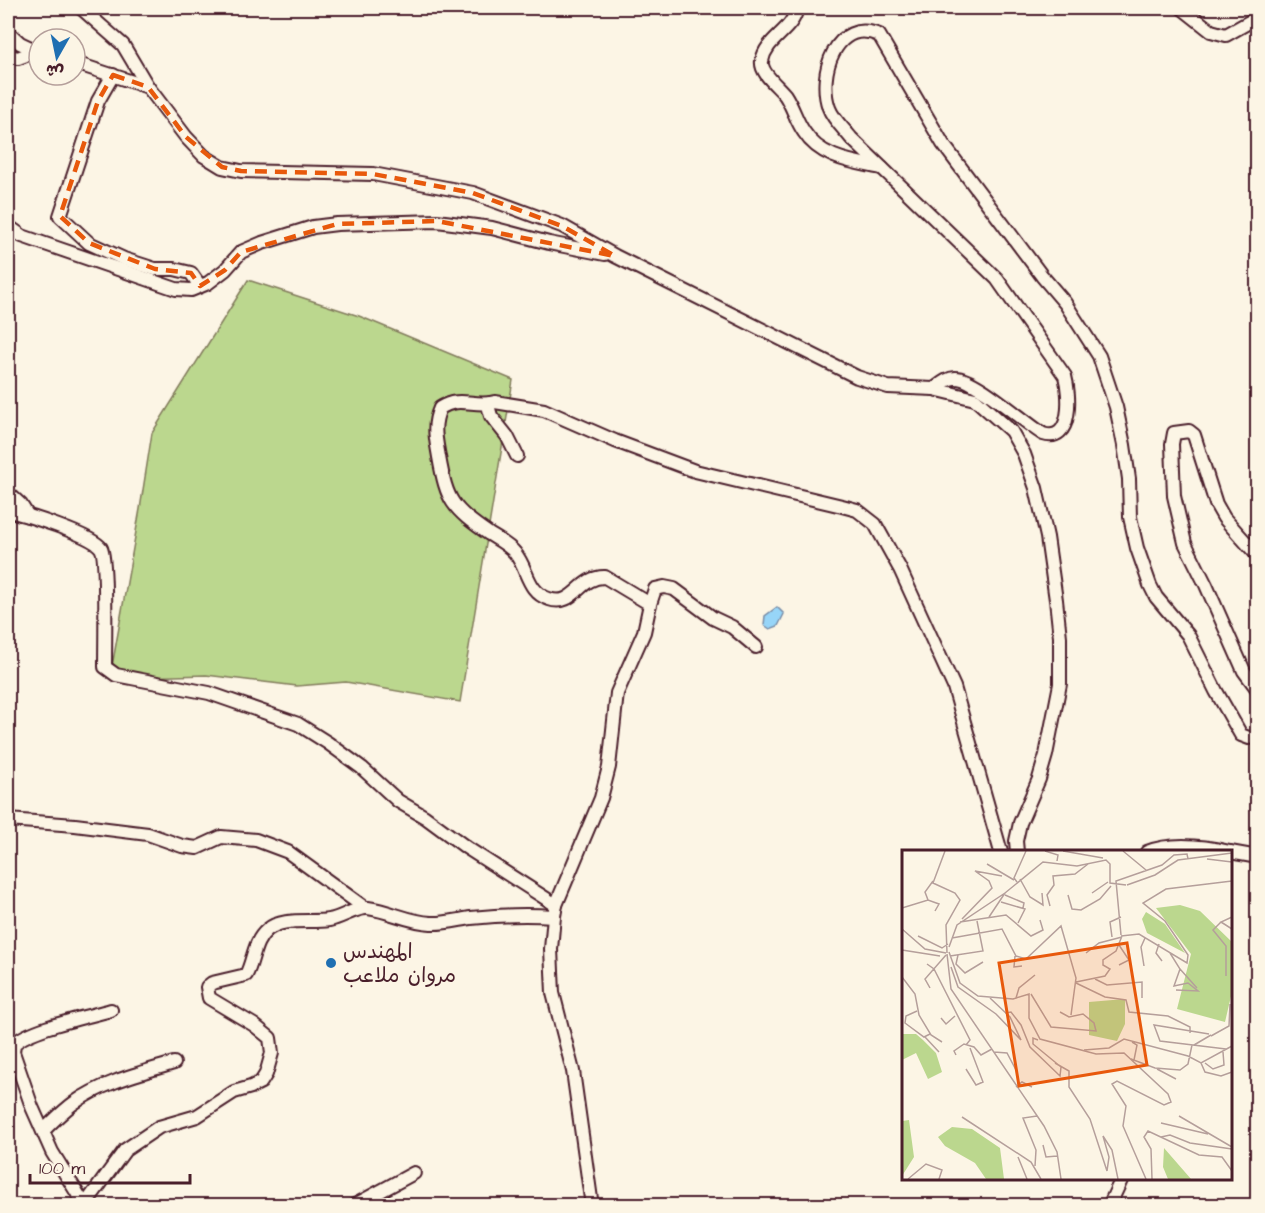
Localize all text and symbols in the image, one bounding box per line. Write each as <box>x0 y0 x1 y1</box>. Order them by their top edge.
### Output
north arrow <box>27 27 87 87</box>
text: ش <box>44 59 65 83</box>
inset map <box>902 850 1232 1180</box>
place label: المهندس مروان ملاعب <box>343 937 456 990</box>
marker: المهندس مروان ملاعب <box>324 956 338 970</box>
scale bar <box>30 1147 190 1185</box>
text: 100 m <box>39 1156 85 1181</box>

